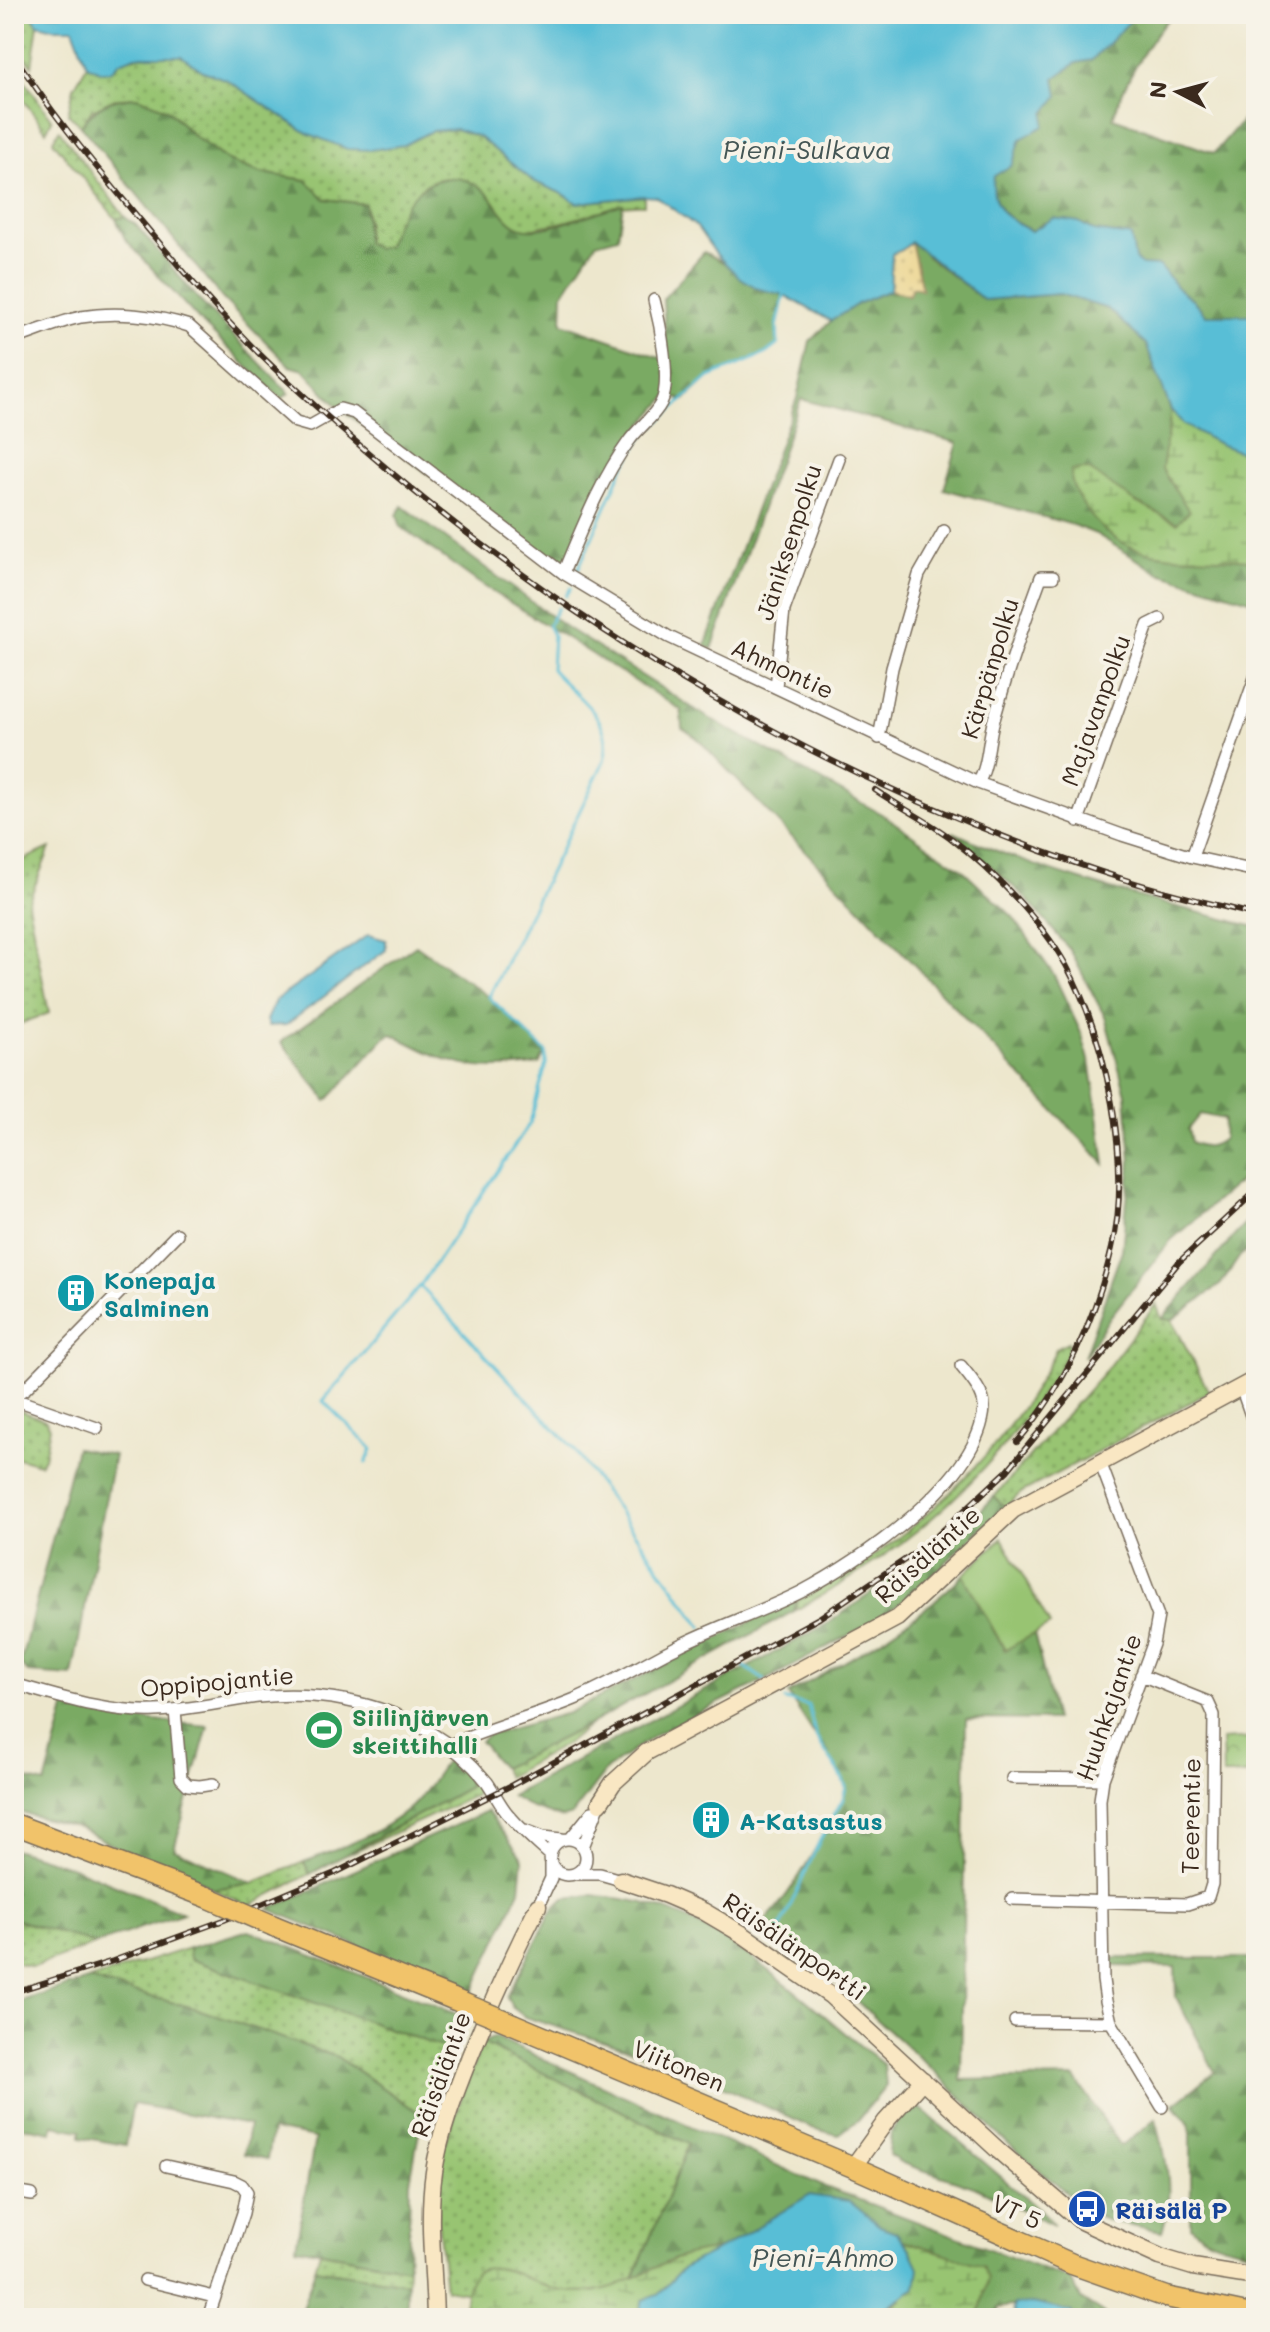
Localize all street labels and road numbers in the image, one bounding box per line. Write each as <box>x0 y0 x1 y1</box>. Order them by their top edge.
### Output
street label: Jäniksenpolku <box>748 460 828 624</box>
street label: Kärpänpolku <box>953 594 1025 742</box>
street label: Majavanpolku <box>1053 630 1137 790</box>
street label: Ahmontie <box>727 631 839 705</box>
street label: Räisäläntie <box>868 1499 986 1609</box>
street label: Huuhkajantie <box>1068 1629 1148 1785</box>
street label: Oppipojantie <box>139 1659 295 1703</box>
street label: Teerentie <box>1173 1758 1207 1874</box>
street label: Räisälänportti <box>717 1885 873 2007</box>
street label: Räisäläntie <box>403 2007 477 2141</box>
street label: Viitonen <box>629 2032 729 2098</box>
street label: VT 5 <box>988 2187 1046 2235</box>

